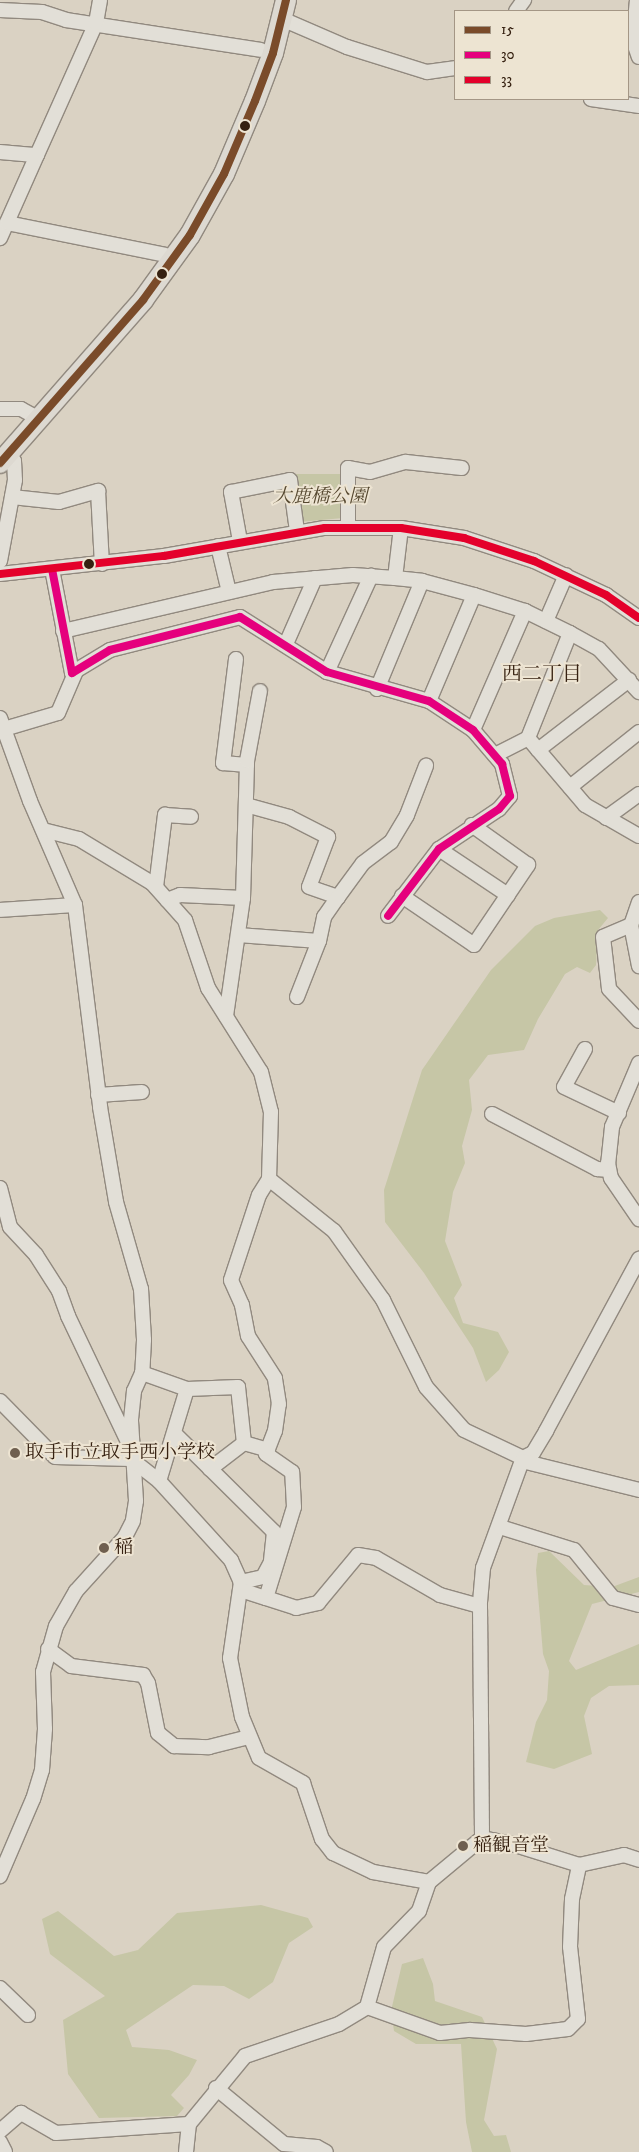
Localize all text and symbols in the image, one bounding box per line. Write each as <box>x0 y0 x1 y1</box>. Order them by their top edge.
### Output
legend <box>454 10 629 100</box>
text: 15 <box>501 20 514 39</box>
text: 30 <box>501 45 515 64</box>
text: 33 <box>501 70 512 89</box>
unlabelled marker <box>240 121 250 131</box>
unlabelled marker <box>157 269 167 279</box>
park label: 大鹿橋公園 <box>273 486 367 508</box>
unlabelled marker <box>84 559 94 569</box>
district label: 西二丁目 <box>502 662 582 686</box>
place label: 取手市立取手西小学校 <box>25 1442 215 1464</box>
marker: 取手市立取手西小学校 <box>9 1447 21 1459</box>
place label: 稲 <box>114 1537 133 1559</box>
marker: 稲 <box>98 1542 110 1554</box>
place label: 稲観音堂 <box>473 1835 549 1857</box>
marker: 稲観音堂 <box>457 1840 469 1852</box>

